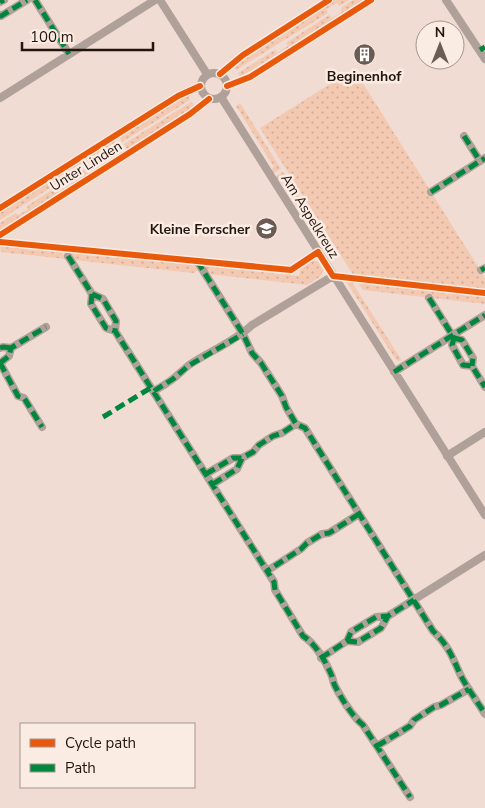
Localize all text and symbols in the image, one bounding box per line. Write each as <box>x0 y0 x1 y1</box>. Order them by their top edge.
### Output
scale bar <box>22 20 154 52</box>
north arrow <box>415 20 465 70</box>
text: N <box>435 23 445 42</box>
text: 100 m <box>30 27 74 47</box>
building icon: Beginenhof <box>352 42 376 66</box>
place label: Beginenhof <box>327 67 402 86</box>
street label: Unter Linden <box>46 136 126 196</box>
street label: Am Aspelkreuz <box>276 170 344 262</box>
school or university icon: Kleine Forscher <box>254 217 278 241</box>
place label: Kleine Forscher <box>150 220 251 239</box>
legend <box>20 723 195 788</box>
text: Cycle path <box>65 733 136 753</box>
text: Path <box>65 758 96 778</box>

